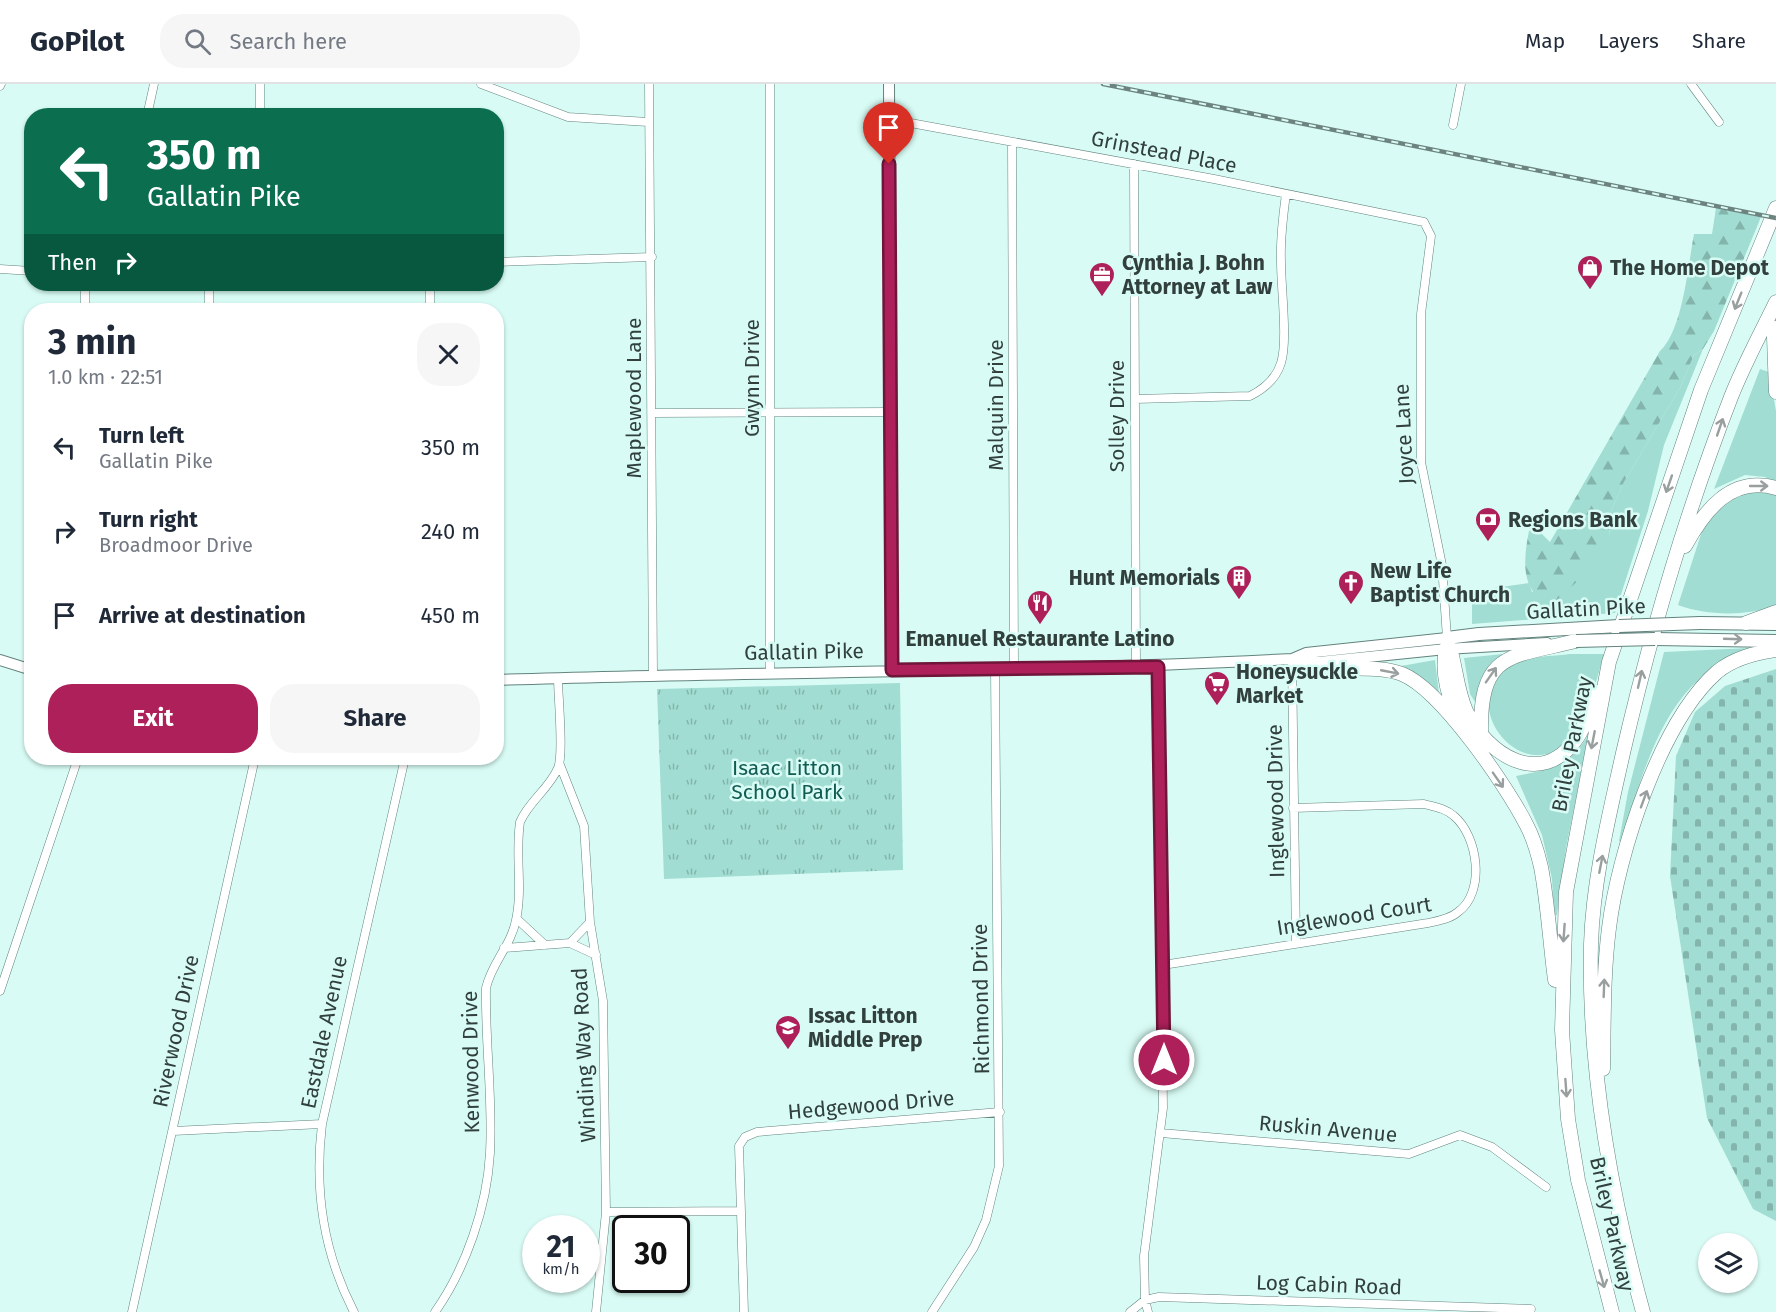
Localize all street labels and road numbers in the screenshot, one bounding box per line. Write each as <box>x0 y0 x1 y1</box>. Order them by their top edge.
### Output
street label: Grinstead Place <box>1089 125 1239 179</box>
street label: Maplewood Lane <box>621 318 647 478</box>
street label: Gwynn Drive <box>739 319 765 437</box>
street label: Malquin Drive <box>983 339 1009 471</box>
street label: Solley Drive <box>1104 360 1130 472</box>
street label: Joyce Lane <box>1388 383 1420 485</box>
street label: Gallatin Pike <box>1526 593 1646 625</box>
street label: Gallatin Pike <box>744 638 864 666</box>
street label: Briley Parkway <box>1546 673 1598 814</box>
street label: Inglewood Drive <box>1262 724 1290 878</box>
street label: Inglewood Court <box>1275 891 1434 941</box>
street label: Richmond Drive <box>967 923 995 1075</box>
street label: Riverwood Drive <box>147 952 205 1110</box>
street label: Eastdale Avenue <box>295 953 353 1111</box>
street label: Winding Way Road <box>566 967 602 1143</box>
street label: Kenwood Drive <box>457 990 485 1134</box>
street label: Hedgewood Drive <box>787 1085 955 1125</box>
street label: Ruskin Avenue <box>1258 1110 1398 1148</box>
street label: Briley Parkway <box>1584 1154 1640 1295</box>
street label: Log Cabin Road <box>1255 1269 1403 1301</box>

